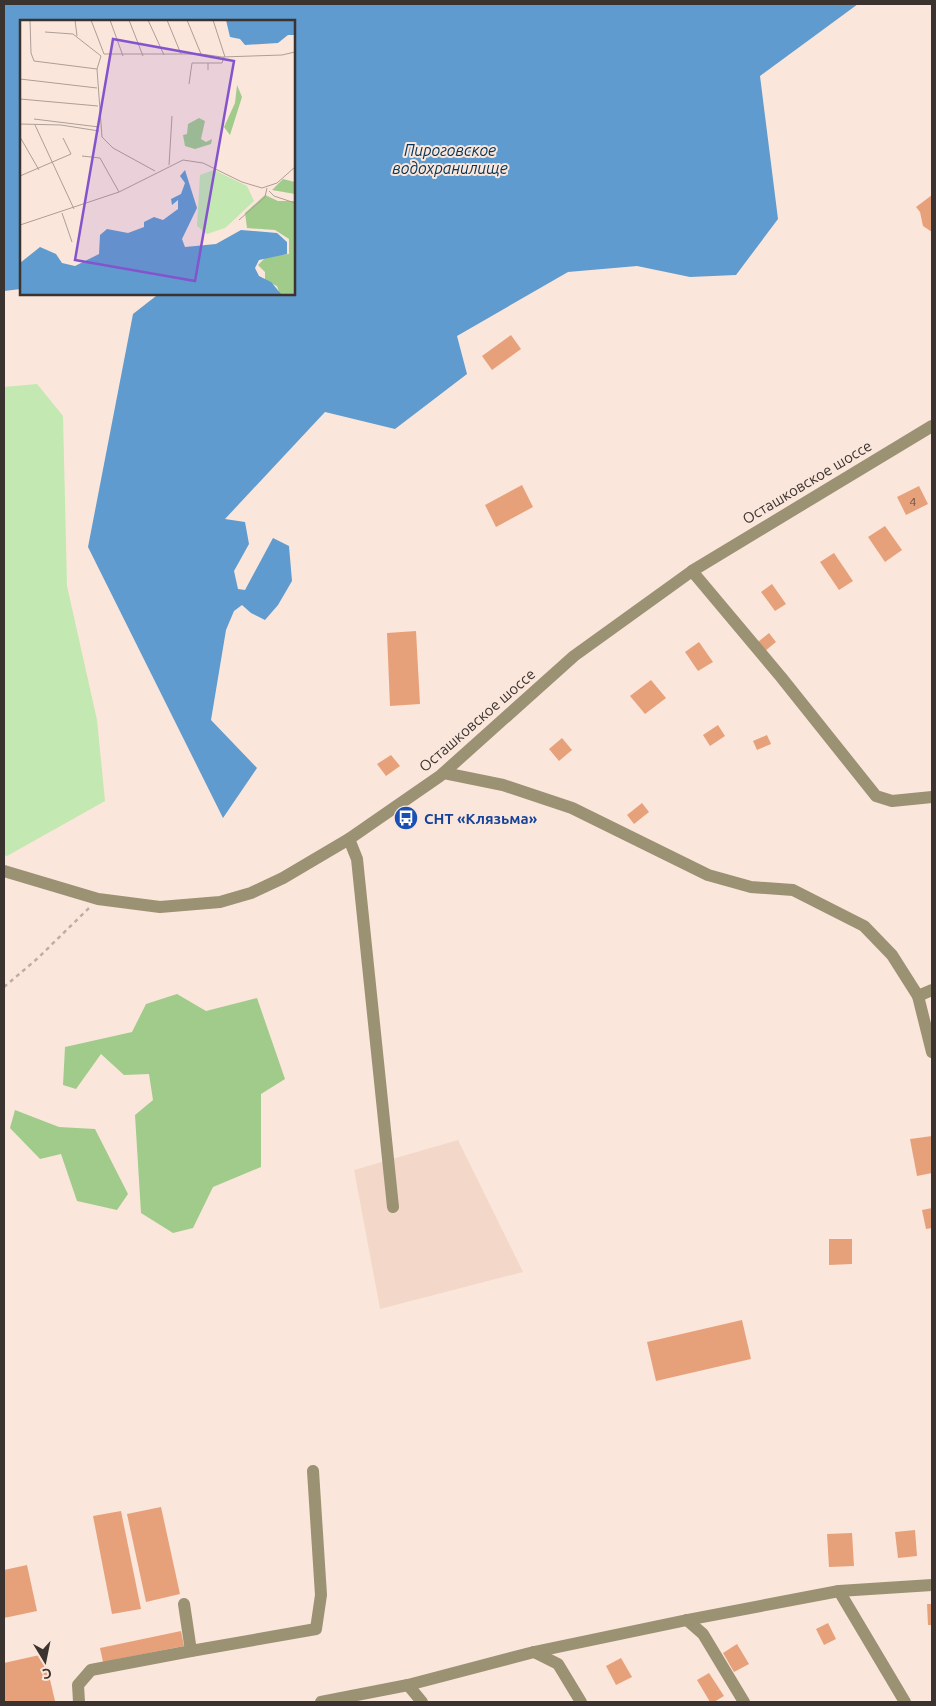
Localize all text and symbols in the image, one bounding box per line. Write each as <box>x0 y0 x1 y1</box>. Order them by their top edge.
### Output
inset map <box>20 20 295 295</box>
water label: Пироговское водохранилище <box>392 141 508 177</box>
street label: Осташковское шоссе <box>739 437 875 527</box>
house number: 4 <box>910 495 917 508</box>
street label: Осташковское шоссе <box>416 665 538 775</box>
bus stop icon: СНТ «Клязьма» <box>393 805 419 831</box>
place label: СНТ «Клязьма» <box>424 810 538 827</box>
north arrow <box>20 1636 70 1686</box>
text: С <box>41 1665 53 1682</box>

